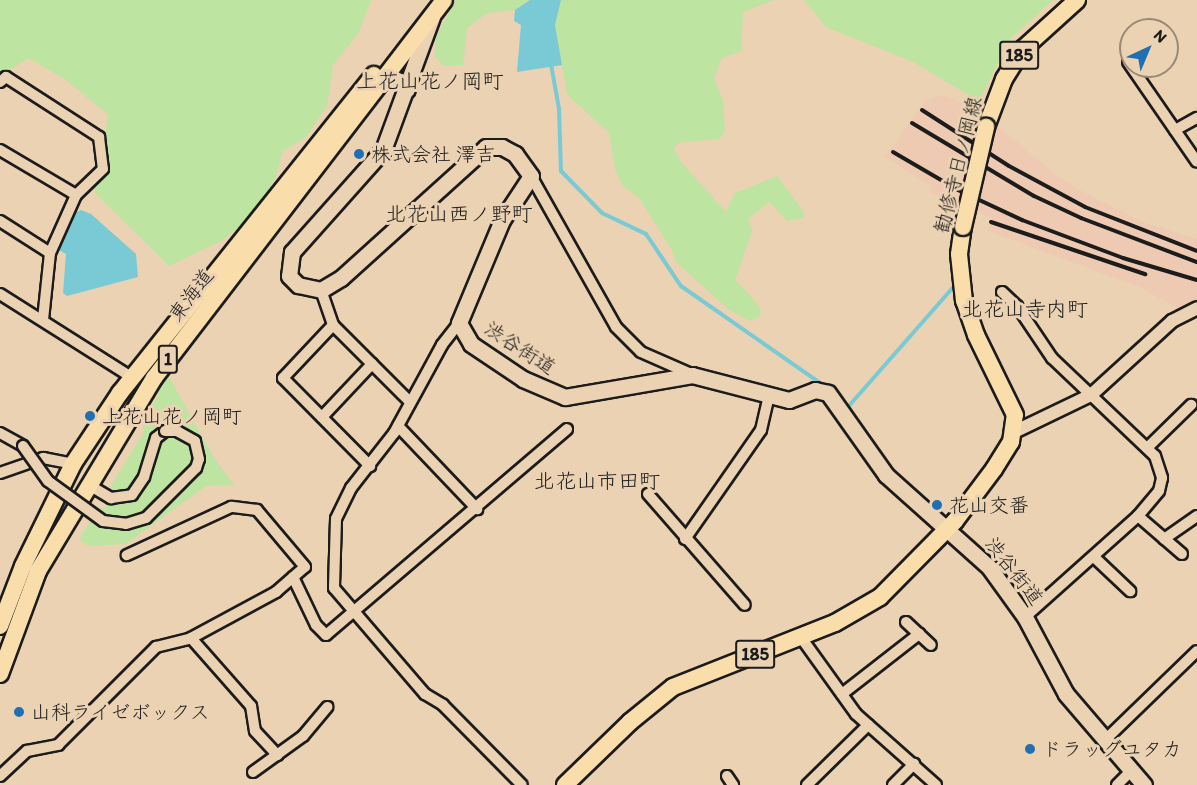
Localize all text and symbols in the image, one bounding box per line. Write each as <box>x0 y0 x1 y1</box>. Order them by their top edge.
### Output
north arrow <box>1119 18 1179 78</box>
text: N <box>1150 26 1171 47</box>
road number: 185 <box>998 40 1040 70</box>
district label: 上花山花ノ岡町 <box>357 68 503 94</box>
street label: 勧修寺日ノ岡線 <box>929 94 987 236</box>
place label: 株式会社 澤吉 <box>371 142 495 166</box>
marker: 株式会社 澤吉 <box>352 147 366 161</box>
district label: 北花山西ノ野町 <box>386 201 532 227</box>
street label: 東海道 <box>163 264 219 326</box>
district label: 北花山寺内町 <box>962 296 1088 322</box>
street label: 渋谷街道 <box>480 316 560 380</box>
road number: 1 <box>158 344 178 374</box>
place label: 上花山花ノ岡町 <box>102 404 242 428</box>
marker: 上花山花ノ岡町 <box>83 409 97 423</box>
district label: 北花山市田町 <box>534 468 660 494</box>
place label: 花山交番 <box>949 493 1029 517</box>
marker: 花山交番 <box>930 498 944 512</box>
street label: 渋谷街道 <box>980 532 1048 610</box>
road number: 185 <box>734 639 776 669</box>
place label: 山科ライゼボックス <box>31 700 211 724</box>
marker: 山科ライゼボックス <box>12 705 26 719</box>
place label: ドラッグユタカ <box>1042 737 1182 761</box>
marker: ドラッグユタカ <box>1023 742 1037 756</box>

